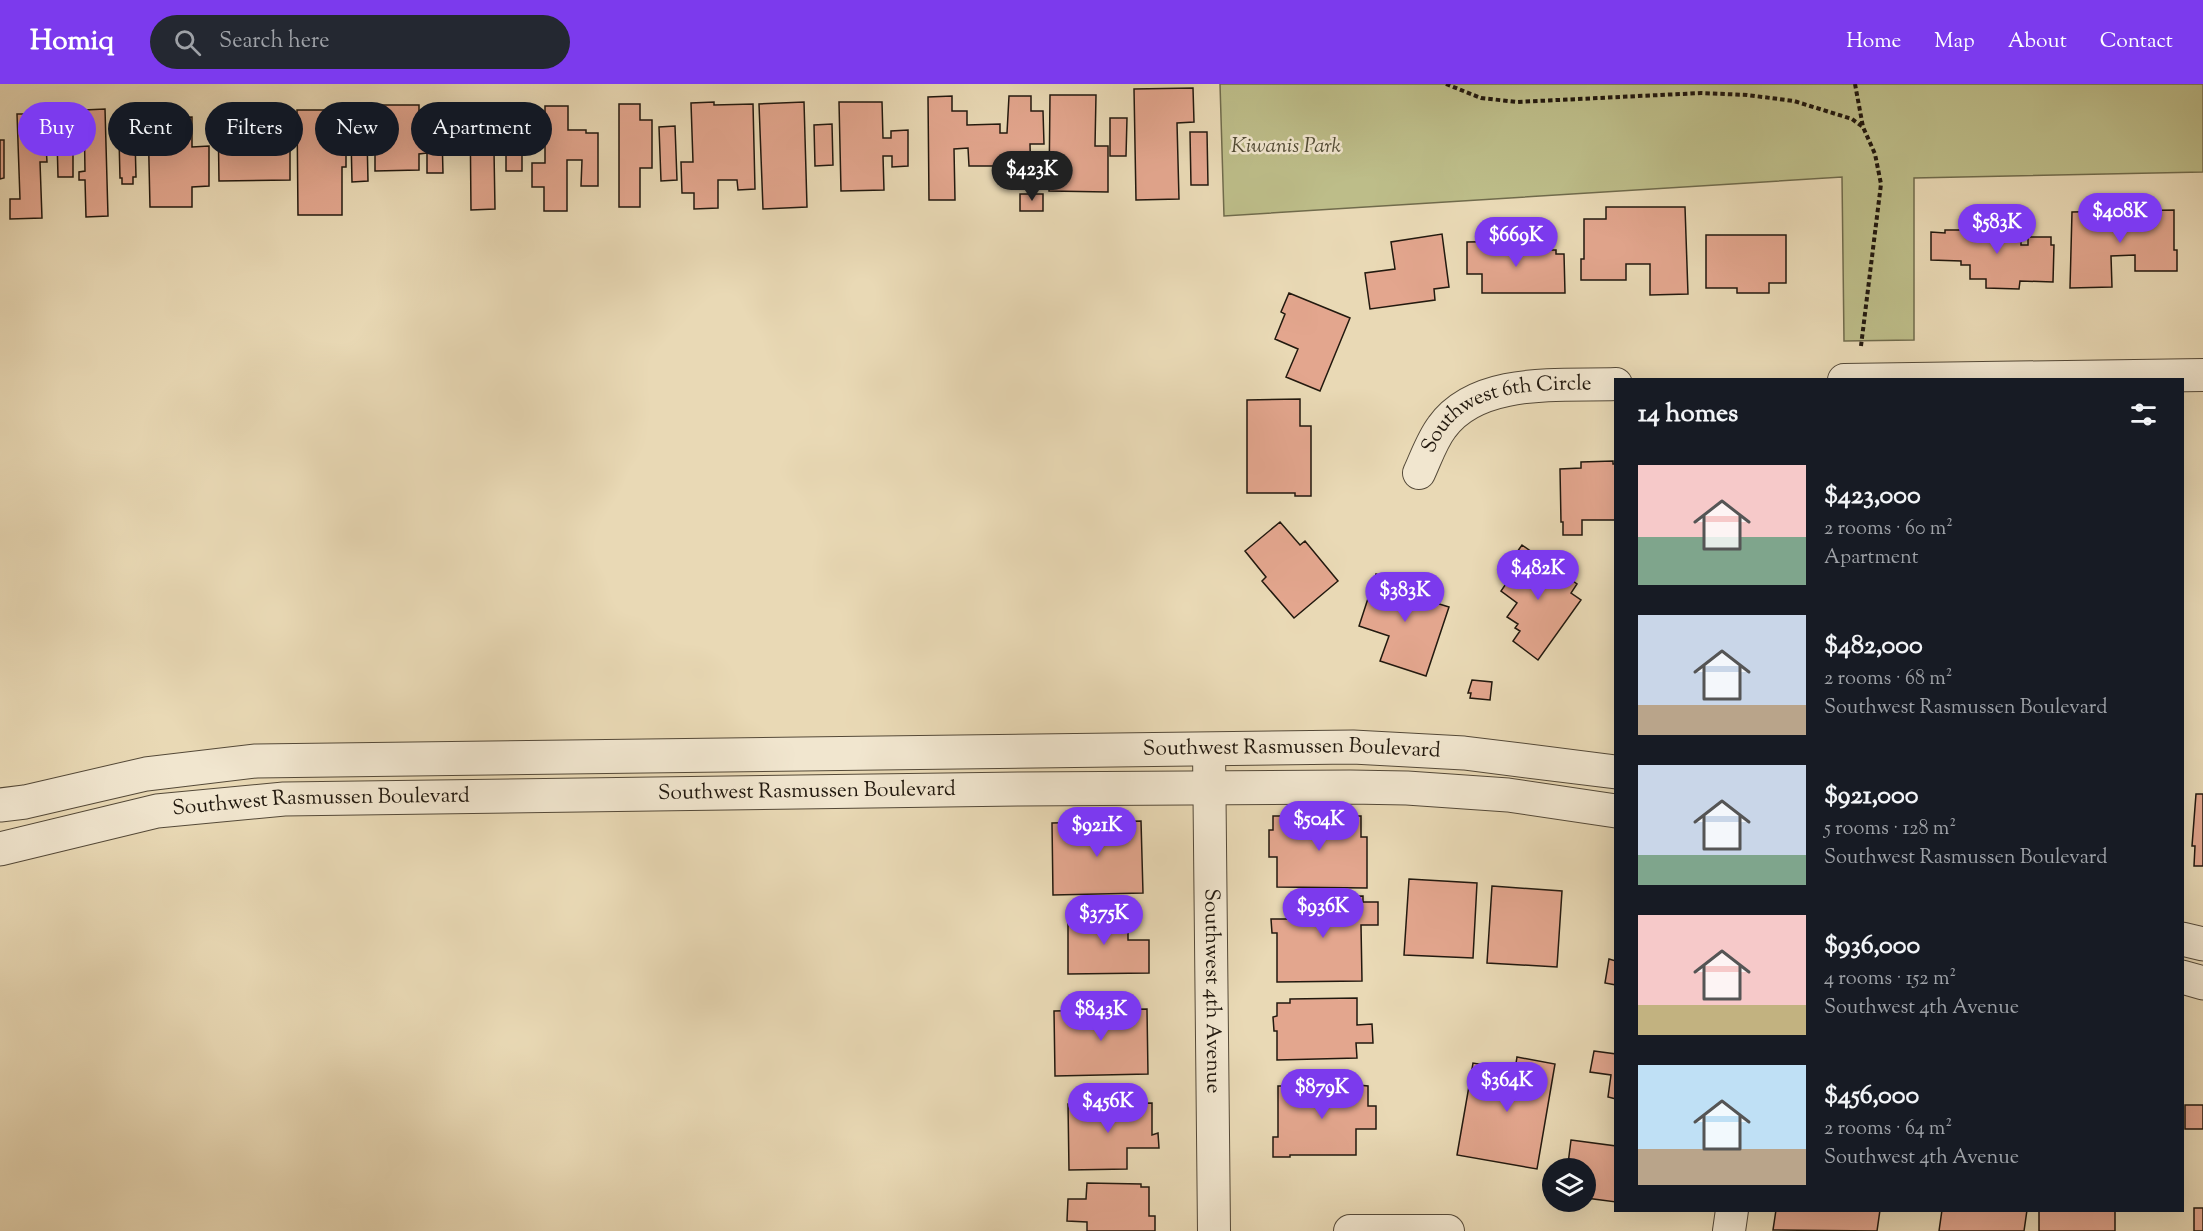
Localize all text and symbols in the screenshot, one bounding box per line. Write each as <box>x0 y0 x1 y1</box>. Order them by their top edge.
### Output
search box <box>150 15 570 69</box>
text: Homiq <box>30 22 114 62</box>
icon: search <box>171 26 204 59</box>
text: Search here <box>219 26 329 58</box>
text: Home <box>1846 27 1901 57</box>
text: Map <box>1934 27 1975 57</box>
text: About <box>2008 27 2067 57</box>
text: Contact <box>2100 27 2173 57</box>
chip: Buy <box>18 102 96 156</box>
chip: Rent <box>108 102 193 156</box>
chip: Filters <box>205 102 303 156</box>
chip: New <box>315 102 399 156</box>
chip: Apartment <box>411 102 552 156</box>
park label: Kiwanis Park <box>1231 132 1342 162</box>
pin: $423K <box>990 151 1074 202</box>
text: $423K <box>1006 156 1058 185</box>
pin: $408K <box>2078 193 2162 244</box>
text: $408K <box>2092 198 2148 227</box>
pin: $583K <box>1955 204 2039 255</box>
text: $583K <box>1972 209 2022 238</box>
pin: $669K <box>1474 217 1558 268</box>
text: $669K <box>1489 222 1543 251</box>
street label: Southwest 6th Circle <box>1415 369 1592 458</box>
text: 14 homes <box>1638 396 1738 433</box>
icon: filters <box>2127 398 2160 431</box>
text: $423,000 <box>1824 478 1921 515</box>
icon: home <box>1686 489 1758 561</box>
text: 2 rooms · 60 m² <box>1824 515 1953 544</box>
text: Apartment <box>1824 544 1919 573</box>
pin: $482K <box>1496 550 1580 601</box>
text: $482K <box>1511 555 1565 584</box>
pin: $383K <box>1363 572 1447 623</box>
text: $383K <box>1379 577 1431 606</box>
text: $482,000 <box>1824 628 1923 665</box>
icon: home <box>1686 639 1758 711</box>
text: 2 rooms · 68 m² <box>1824 665 1952 694</box>
text: Southwest Rasmussen Boulevard <box>1824 694 2108 723</box>
street label: Southwest Rasmussen Boulevard <box>1143 732 1442 767</box>
street label: Southwest Rasmussen Boulevard <box>658 775 956 809</box>
text: $921,000 <box>1824 778 1919 815</box>
street label: Southwest Rasmussen Boulevard <box>171 781 470 824</box>
icon: home <box>1686 789 1758 861</box>
pin: $504K <box>1277 801 1361 852</box>
text: $504K <box>1293 806 1345 835</box>
pin: $921K <box>1055 807 1139 858</box>
text: $921K <box>1071 812 1123 841</box>
text: 5 rooms · 128 m² <box>1824 815 1956 844</box>
text: Southwest Rasmussen Boulevard <box>1824 844 2108 873</box>
street label: Southwest 4th Avenue <box>1195 888 1228 1094</box>
pin: $936K <box>1281 888 1365 939</box>
text: $936K <box>1297 893 1349 922</box>
pin: $375K <box>1062 895 1146 946</box>
text: $375K <box>1079 900 1129 929</box>
text: $936,000 <box>1824 928 1920 965</box>
icon: home <box>1686 939 1758 1011</box>
text: 4 rooms · 152 m² <box>1824 965 1956 994</box>
pin: $843K <box>1059 991 1143 1042</box>
text: Southwest 4th Avenue <box>1824 994 2019 1023</box>
text: $843K <box>1074 996 1128 1025</box>
pin: $364K <box>1465 1062 1549 1113</box>
text: $364K <box>1481 1067 1533 1096</box>
pin: $879K <box>1280 1069 1364 1120</box>
text: $879K <box>1295 1074 1349 1103</box>
text: $456,000 <box>1824 1078 1919 1115</box>
pin: $456K <box>1066 1083 1150 1134</box>
text: $456K <box>1082 1088 1134 1117</box>
icon: home <box>1686 1089 1758 1161</box>
text: 2 rooms · 64 m² <box>1824 1115 1952 1144</box>
text: Southwest 4th Avenue <box>1824 1144 2019 1173</box>
map controls <box>1542 1158 1596 1212</box>
button: layers <box>1542 1158 1596 1212</box>

